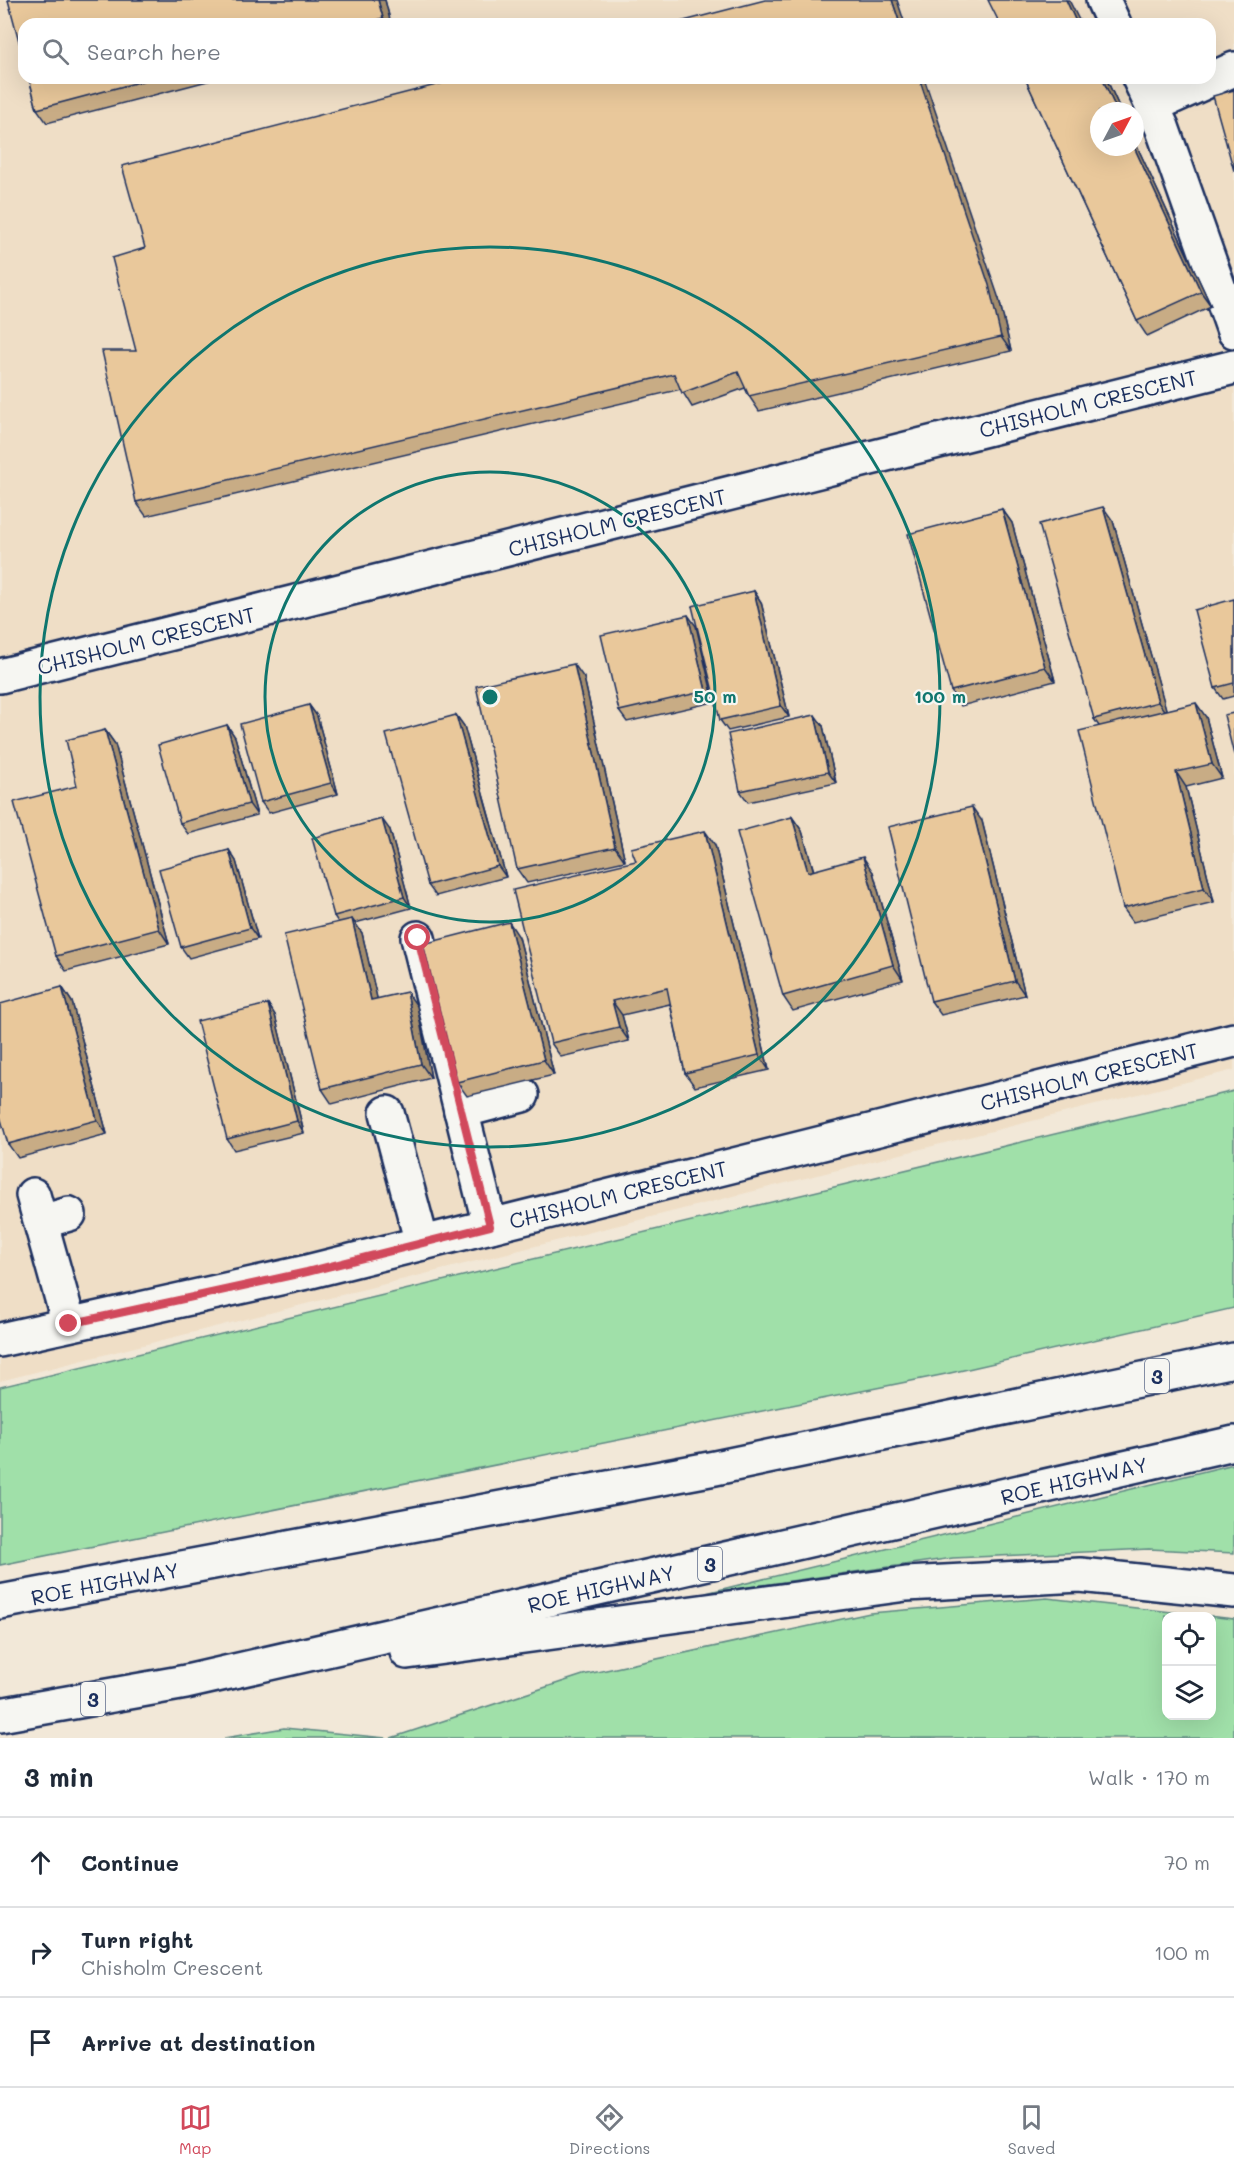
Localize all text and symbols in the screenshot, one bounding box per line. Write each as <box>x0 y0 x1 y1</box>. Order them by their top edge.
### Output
search box <box>18 18 1216 84</box>
icon: search <box>39 35 72 68</box>
text: Search here <box>87 37 221 66</box>
north arrow <box>1090 102 1144 156</box>
street label: CHISHOLM CRESCENT <box>976 363 1200 443</box>
street label: CHISHOLM CRESCENT <box>505 482 729 562</box>
street label: CHISHOLM CRESCENT <box>34 600 258 680</box>
text: 50 m <box>694 684 736 708</box>
text: 100 m <box>914 684 966 708</box>
centre of rings <box>480 687 500 707</box>
route start <box>404 924 430 950</box>
street label: CHISHOLM CRESCENT <box>977 1036 1201 1116</box>
street label: CHISHOLM CRESCENT <box>506 1154 730 1234</box>
route end <box>55 1310 81 1336</box>
road number: 3 <box>1145 1359 1169 1393</box>
street label: ROE HIGHWAY <box>998 1450 1150 1510</box>
road number: 3 <box>698 1547 722 1581</box>
street label: ROE HIGHWAY <box>29 1555 181 1611</box>
street label: ROE HIGHWAY <box>525 1558 677 1618</box>
map controls <box>1162 1612 1216 1720</box>
button: locate <box>1162 1612 1216 1666</box>
button: layers <box>1162 1666 1216 1720</box>
road number: 3 <box>81 1682 105 1716</box>
text: 3 min <box>24 1760 93 1794</box>
text: Walk · 170 m <box>1088 1764 1210 1790</box>
icon: ahead <box>24 1846 57 1879</box>
text: Continue <box>81 1848 179 1877</box>
text: 70 m <box>1164 1849 1210 1875</box>
text: Turn right <box>81 1925 193 1954</box>
icon: right <box>24 1936 57 1969</box>
text: 100 m <box>1154 1939 1210 1965</box>
text: Chisholm Crescent <box>81 1954 263 1980</box>
icon: arrive <box>24 2026 57 2059</box>
text: Arrive at destination <box>81 2028 316 2057</box>
tab: Map <box>179 2101 212 2158</box>
tab: Directions <box>569 2101 650 2158</box>
tab: Saved <box>1008 2101 1055 2158</box>

